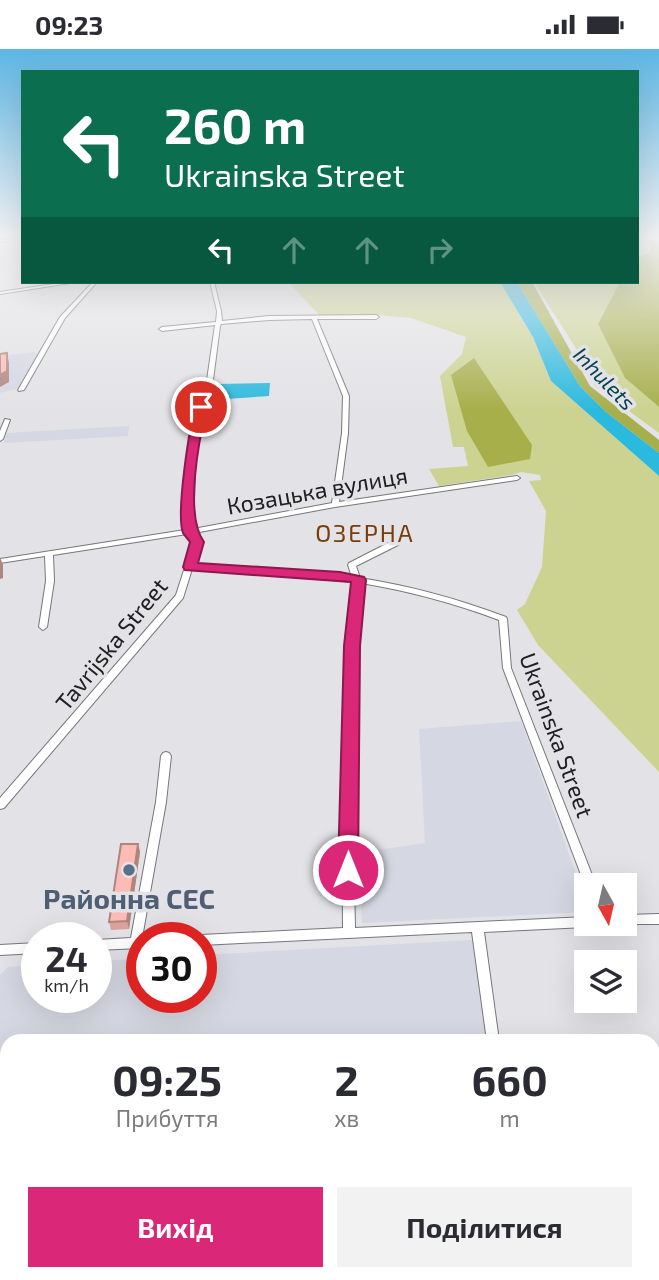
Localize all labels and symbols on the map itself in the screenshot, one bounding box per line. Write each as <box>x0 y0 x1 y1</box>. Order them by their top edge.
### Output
water label: Inhulets <box>569 341 641 415</box>
pin <box>171 377 231 437</box>
street label: Козацька вулиця <box>224 460 410 521</box>
district label: ОЗЕРНА <box>315 518 415 547</box>
street label: Tavrijska Street <box>49 572 173 716</box>
street label: Ukrainska Street <box>514 649 600 821</box>
position arrow <box>311 833 385 907</box>
marker: Районна СЕС <box>121 862 137 878</box>
north arrow <box>574 873 637 936</box>
place label: Районна СЕС <box>43 881 215 915</box>
speed limit sign: 30 <box>126 922 217 1013</box>

